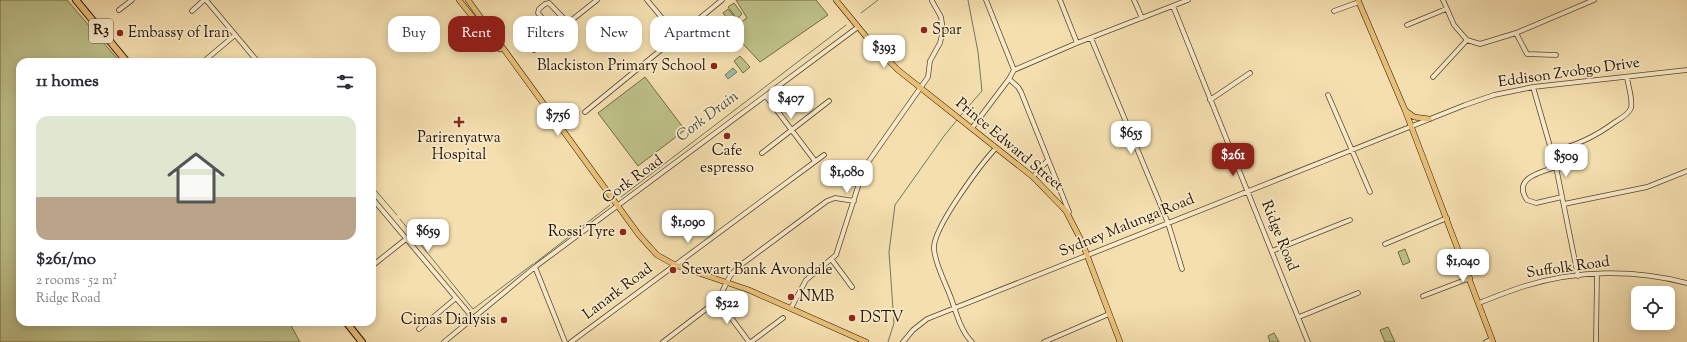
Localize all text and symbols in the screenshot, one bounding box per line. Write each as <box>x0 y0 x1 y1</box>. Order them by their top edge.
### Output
chip: Buy <box>388 16 440 52</box>
chip: Rent <box>448 16 505 52</box>
chip: Filters <box>513 16 578 52</box>
chip: New <box>586 16 642 52</box>
chip: Apartment <box>650 16 744 52</box>
road number: R3 <box>89 19 113 43</box>
place label: Spar <box>932 20 962 41</box>
place label: Embassy of Iran <box>128 23 230 44</box>
marker: Spar <box>919 25 929 35</box>
marker: Embassy of Iran <box>115 28 125 38</box>
pin: $393 <box>860 35 908 69</box>
text: $393 <box>872 39 896 57</box>
street label: Eddison Zvobgo Drive <box>1497 53 1641 93</box>
place label: Blackiston Primary School <box>537 56 706 77</box>
marker: Blackiston Primary School <box>709 61 719 71</box>
text: 11 homes <box>36 70 99 94</box>
icon: filters <box>334 71 356 93</box>
water label: Cork Drain <box>672 86 744 148</box>
pin: $407 <box>767 86 815 120</box>
text: $407 <box>778 90 804 108</box>
street label: Prince Edward Street <box>950 94 1068 196</box>
pin: $756 <box>534 103 582 137</box>
text: $756 <box>546 107 570 125</box>
marker: Parirenyatwa Hospital <box>453 116 465 128</box>
pin: $655 <box>1107 121 1155 155</box>
text: $655 <box>1120 125 1142 143</box>
place label: Parirenyatwa Hospital <box>417 128 501 166</box>
marker: Cafe espresso <box>722 131 732 141</box>
place label: Cafe espresso <box>700 141 754 179</box>
icon: home <box>160 142 232 214</box>
pin: $261 <box>1209 143 1257 177</box>
pin: $509 <box>1542 144 1590 178</box>
text: $261 <box>1221 147 1245 165</box>
text: $509 <box>1554 148 1578 166</box>
street label: Cork Road <box>598 150 668 209</box>
pin: $1,080 <box>814 160 880 194</box>
text: $1,080 <box>830 164 864 182</box>
street label: Sydney Malunga Road <box>1056 189 1198 263</box>
street label: Ridge Road <box>1255 198 1303 275</box>
pin: $1,090 <box>655 210 721 244</box>
text: $1,090 <box>671 214 705 232</box>
pin: $659 <box>404 219 452 253</box>
place label: Rossi Tyre <box>548 222 615 243</box>
text: $659 <box>416 223 440 241</box>
marker: Rossi Tyre <box>618 227 628 237</box>
text: $261/mo <box>36 248 96 272</box>
pin: $1,040 <box>1430 249 1496 283</box>
street label: Suffolk Road <box>1525 252 1612 284</box>
text: $1,040 <box>1446 253 1480 271</box>
street label: Lanark Road <box>579 259 658 325</box>
place label: Stewart Bank Avondale <box>681 260 832 281</box>
marker: Stewart Bank Avondale <box>668 265 678 275</box>
text: 2 rooms · 52 m² <box>36 272 117 290</box>
map controls <box>1631 286 1675 330</box>
button: locate <box>1631 286 1675 330</box>
place label: NMB <box>799 287 835 308</box>
text: Ridge Road <box>36 290 101 308</box>
pin: $522 <box>703 291 751 325</box>
marker: NMB <box>786 292 796 302</box>
text: $522 <box>715 295 739 313</box>
place label: DSTV <box>860 308 903 329</box>
place label: Cimas Dialysis <box>401 310 496 331</box>
marker: DSTV <box>847 313 857 323</box>
marker: Cimas Dialysis <box>499 315 509 325</box>

